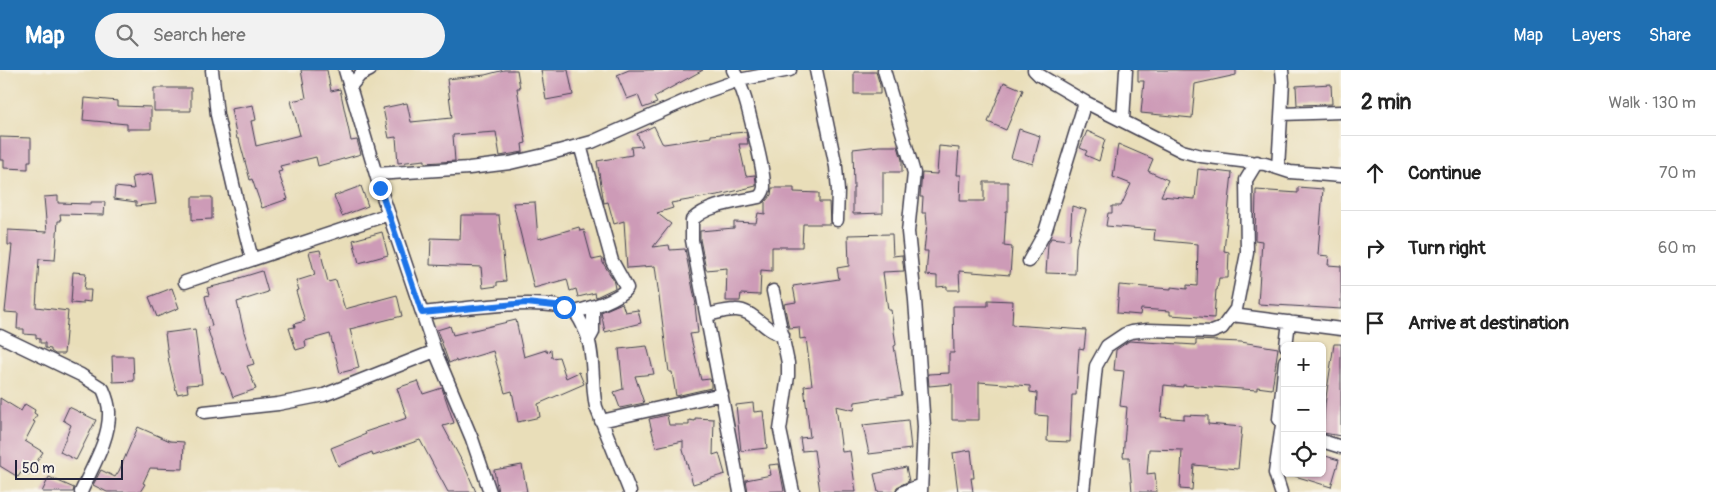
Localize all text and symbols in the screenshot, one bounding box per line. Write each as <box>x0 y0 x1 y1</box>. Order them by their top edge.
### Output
search box <box>95 13 445 58</box>
text: Map <box>25 21 65 50</box>
icon: search <box>113 21 141 49</box>
text: Search here <box>153 23 246 47</box>
text: Map <box>1514 24 1543 47</box>
text: Layers <box>1571 24 1621 47</box>
text: Share <box>1649 24 1691 47</box>
text: 2 min <box>1361 89 1411 116</box>
text: Walk · 130 m <box>1609 93 1696 113</box>
icon: ahead <box>1361 159 1389 187</box>
text: Continue <box>1408 161 1481 185</box>
text: 70 m <box>1659 163 1696 183</box>
route end <box>369 177 392 200</box>
icon: right <box>1361 234 1389 262</box>
text: Turn right <box>1408 236 1486 260</box>
text: 60 m <box>1658 238 1696 258</box>
route start <box>553 296 576 319</box>
icon: arrive <box>1361 309 1389 337</box>
text: Arrive at destination <box>1408 311 1569 335</box>
map controls <box>1281 342 1326 477</box>
button: + <box>1281 342 1326 387</box>
button: − <box>1281 387 1326 432</box>
button: locate <box>1281 432 1326 477</box>
scale bar <box>15 457 122 480</box>
text: 50 m <box>22 460 55 477</box>

